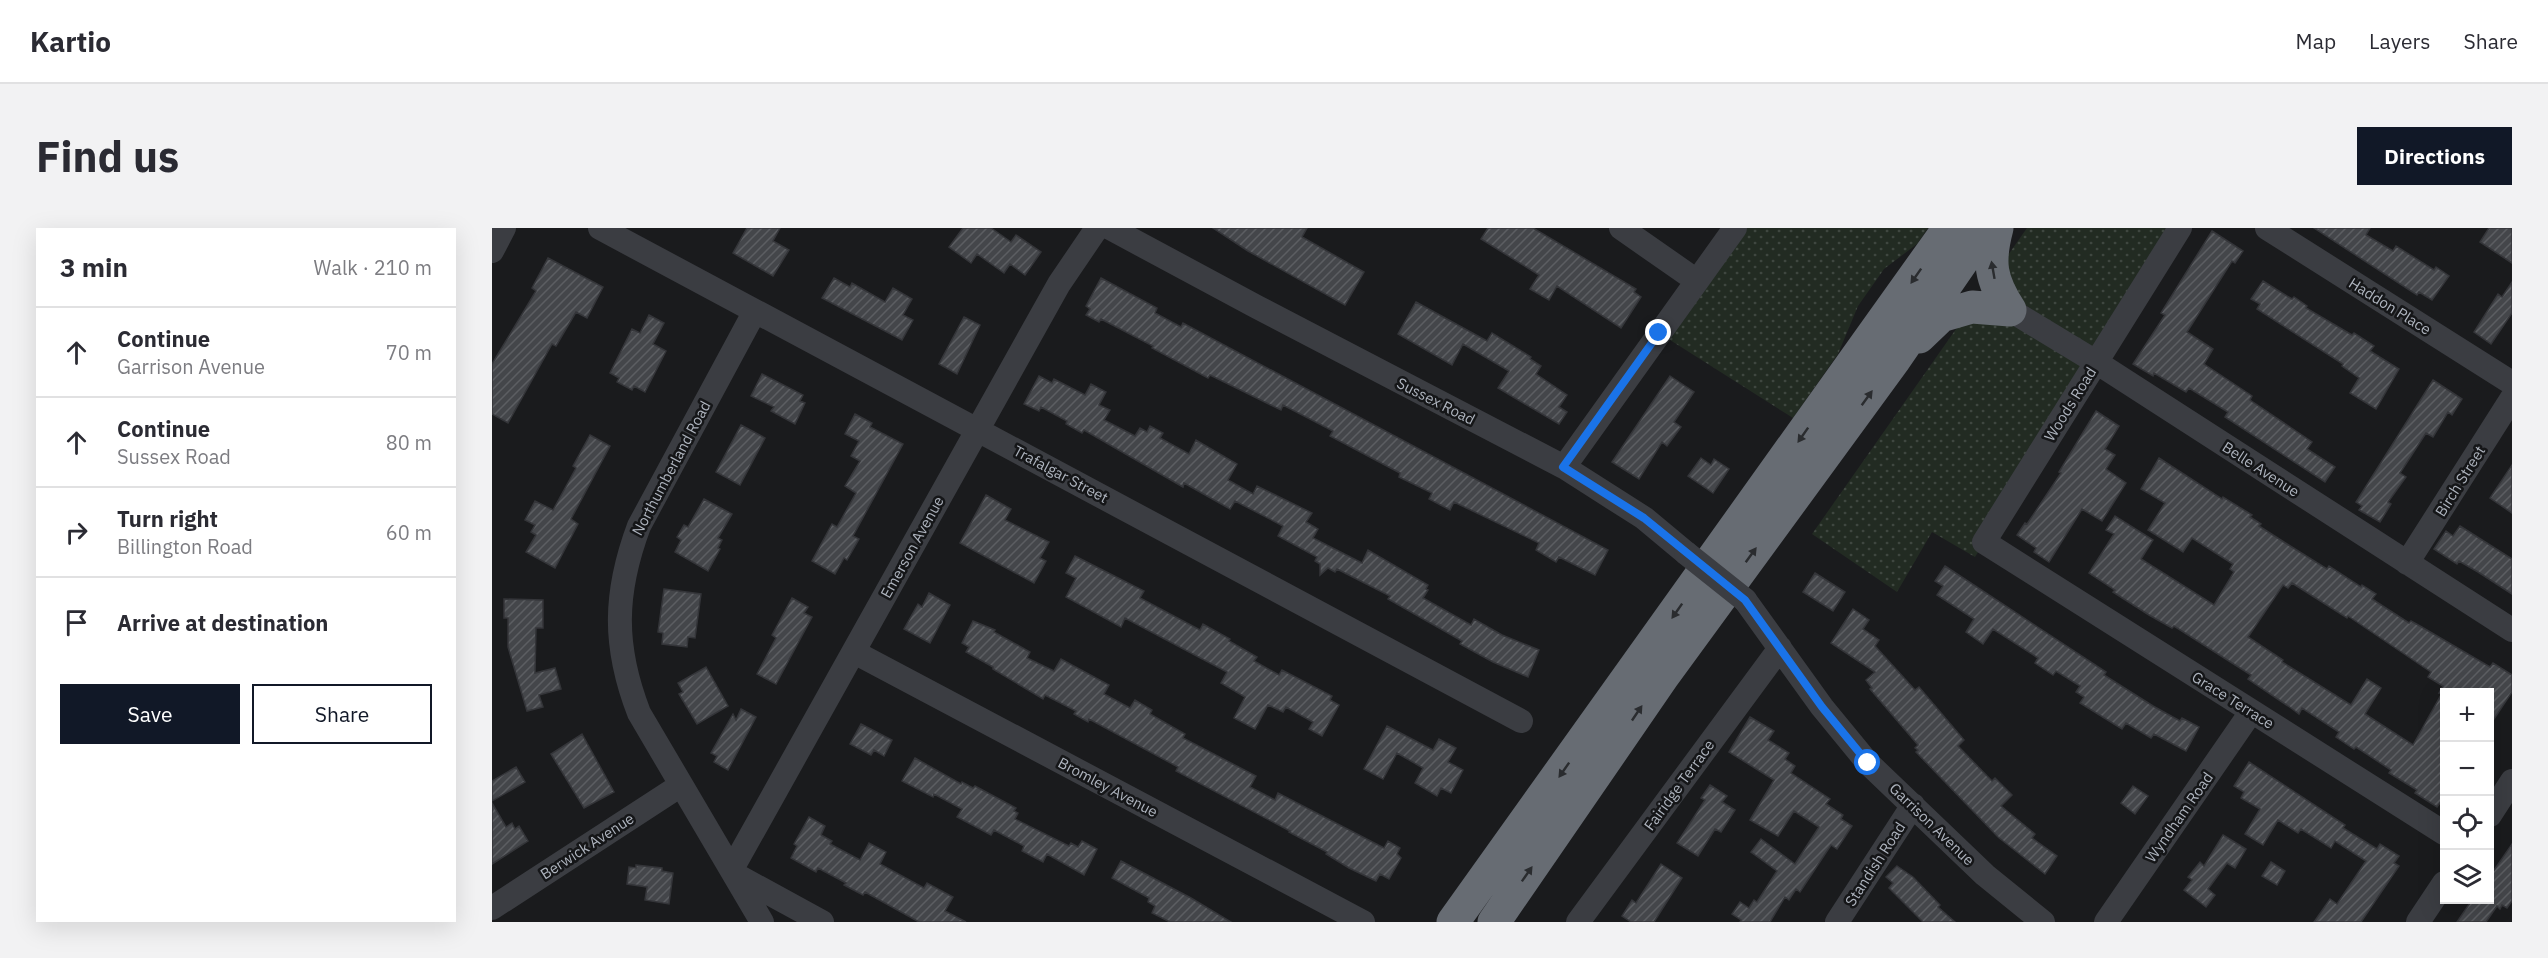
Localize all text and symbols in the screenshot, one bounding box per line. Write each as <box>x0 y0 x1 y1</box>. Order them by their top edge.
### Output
text: Kartio <box>30 23 111 60</box>
text: Map <box>2296 27 2336 55</box>
text: Layers <box>2369 27 2431 55</box>
text: Share <box>2464 27 2518 55</box>
button: Directions <box>2357 127 2512 185</box>
text: Find us <box>36 129 179 184</box>
text: 3 min <box>60 250 128 284</box>
text: Walk · 210 m <box>314 254 432 281</box>
one-way arrow <box>1988 261 1997 280</box>
one-way arrow <box>1910 267 1922 283</box>
street label: Haddon Place <box>2345 273 2435 339</box>
route end <box>1645 319 1671 345</box>
text: Continue <box>117 324 210 353</box>
icon: ahead <box>60 336 93 369</box>
text: 70 m <box>386 339 432 366</box>
text: Garrison Avenue <box>117 353 265 380</box>
street label: Woods Road <box>2040 363 2100 445</box>
street label: Sussex Road <box>1394 373 1478 429</box>
one-way arrow <box>1861 390 1873 406</box>
street label: Northumberland Road <box>627 397 715 539</box>
text: Continue <box>117 414 210 443</box>
icon: ahead <box>60 426 93 459</box>
one-way arrow <box>1797 426 1809 442</box>
text: 80 m <box>386 429 432 456</box>
street label: Belle Avenue <box>2219 437 2303 501</box>
street label: Trafalgar Street <box>1010 441 1112 507</box>
street label: Birch Street <box>2431 442 2489 520</box>
text: Sussex Road <box>117 443 231 470</box>
street label: Emerson Avenue <box>876 493 948 601</box>
text: Turn right <box>117 504 218 533</box>
icon: right <box>60 516 93 549</box>
text: 60 m <box>386 519 432 546</box>
text: Billington Road <box>117 533 253 560</box>
one-way arrow <box>1745 547 1757 562</box>
one-way arrow <box>1671 602 1683 618</box>
icon: arrive <box>60 606 93 639</box>
text: Arrive at destination <box>117 608 328 637</box>
street label: Grace Terrace <box>2188 667 2278 733</box>
button: Save <box>60 684 240 744</box>
button: Share <box>252 684 432 744</box>
map controls <box>2440 688 2494 904</box>
button: + <box>2440 688 2494 742</box>
one-way arrow <box>1631 705 1642 721</box>
street label: Fairidge Terrace <box>1640 736 1718 834</box>
button: − <box>2440 742 2494 796</box>
route start <box>1854 749 1880 775</box>
street label: Bromley Avenue <box>1055 753 1161 821</box>
one-way arrow <box>1558 761 1570 777</box>
street label: Wyndham Road <box>2141 768 2217 866</box>
street label: Garrison Avenue <box>1885 779 1979 869</box>
button: locate <box>2440 796 2494 850</box>
street label: Berwick Avenue <box>537 809 637 883</box>
street label: Standish Road <box>1841 818 1909 910</box>
button: layers <box>2440 850 2494 904</box>
one-way arrow <box>1521 866 1533 882</box>

